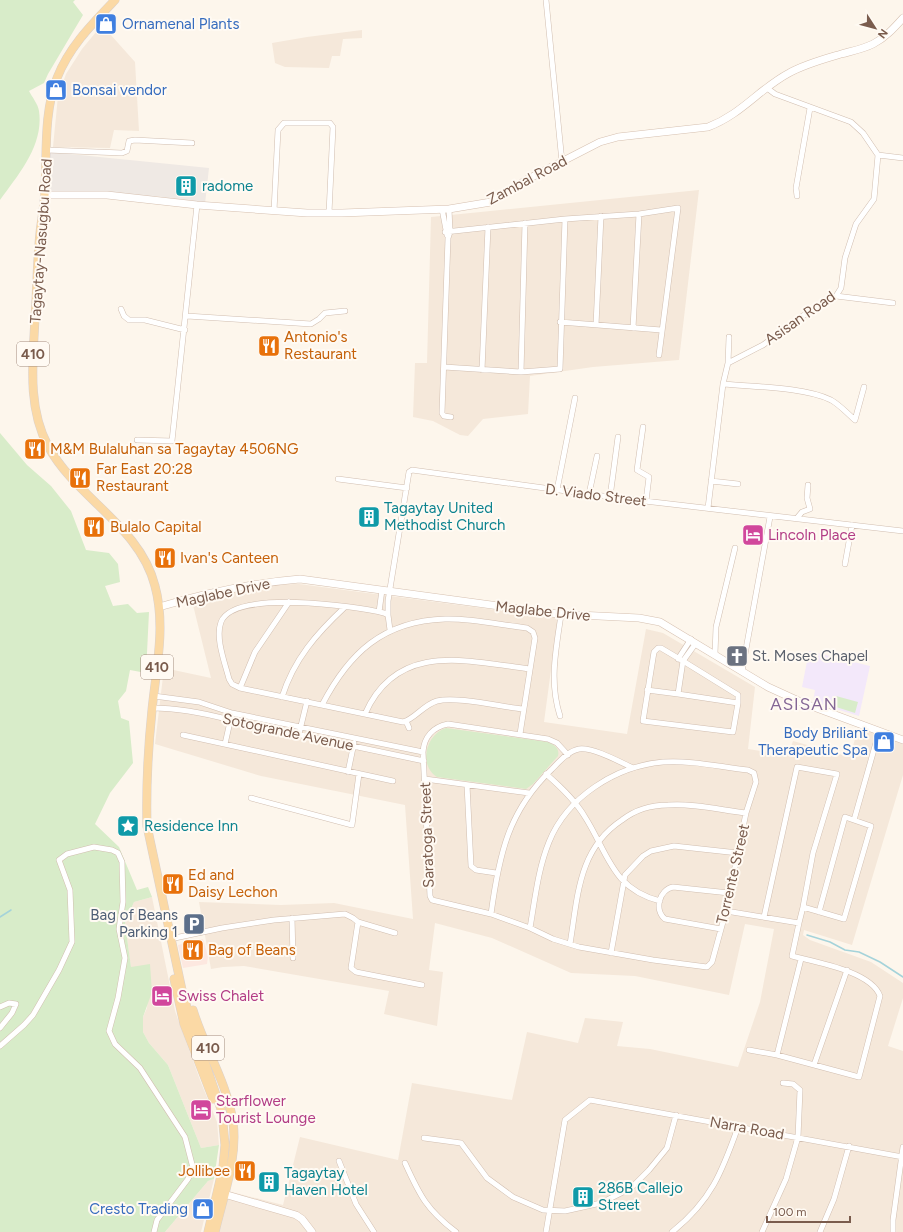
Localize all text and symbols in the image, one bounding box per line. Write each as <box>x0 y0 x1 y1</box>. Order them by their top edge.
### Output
north arrow <box>855 8 895 48</box>
shop icon: Ornamenal Plants <box>93 11 119 37</box>
place label: Ornamenal Plants <box>122 15 239 33</box>
text: N <box>875 26 890 41</box>
shop icon: Bonsai vendor <box>43 77 69 103</box>
place label: Bonsai vendor <box>72 81 167 99</box>
street label: Zambal Road <box>484 151 570 209</box>
street label: Tagaytay-Nasugbu Road <box>26 158 56 324</box>
building icon: radome <box>173 173 199 199</box>
place label: radome <box>202 177 253 195</box>
street label: Asisan Road <box>761 287 839 349</box>
place label: Antonio's Restaurant <box>284 328 357 363</box>
restaurant icon: Antonio's Restaurant <box>256 333 282 359</box>
road number: 410 <box>17 342 49 366</box>
restaurant icon: M&M Bulaluhan sa Tagaytay 4506NG <box>22 436 48 462</box>
place label: M&M Bulaluhan sa Tagaytay 4506NG <box>50 440 298 458</box>
place label: Far East 20:28 Restaurant <box>96 460 193 495</box>
restaurant icon: Far East 20:28 Restaurant <box>67 465 93 491</box>
street label: D. Viado Street <box>544 480 648 510</box>
place label: Tagaytay United Methodist Church <box>384 499 505 534</box>
building icon: Tagaytay United Methodist Church <box>356 504 382 530</box>
restaurant icon: Bulalo Capital <box>81 514 107 540</box>
place label: Bulalo Capital <box>110 518 202 536</box>
hotel icon: Lincoln Place <box>740 522 766 548</box>
place label: Lincoln Place <box>768 526 856 544</box>
restaurant icon: Ivan's Canteen <box>152 545 178 571</box>
place label: Ivan's Canteen <box>180 549 279 567</box>
street label: Maglabe Drive <box>174 574 272 612</box>
street label: Maglabe Drive <box>495 597 591 625</box>
church icon: St. Moses Chapel <box>724 643 750 669</box>
place label: St. Moses Chapel <box>752 647 868 665</box>
road number: 410 <box>141 655 173 679</box>
district label: ASISAN <box>770 694 838 714</box>
street label: Sotogrande Avenue <box>221 709 355 755</box>
place label: Body Briliant Therapeutic Spa <box>758 724 868 759</box>
shop icon: Body Briliant Therapeutic Spa <box>871 729 897 755</box>
street label: Saratoga Street <box>416 781 438 888</box>
place icon: Residence Inn <box>115 813 141 839</box>
place label: Residence Inn <box>144 817 238 835</box>
street label: Torrente Street <box>713 822 753 926</box>
place label: Ed and Daisy Lechon <box>188 866 278 901</box>
restaurant icon: Ed and Daisy Lechon <box>160 871 186 897</box>
place label: Bag of Beans Parking 1 <box>90 906 178 941</box>
parking icon: Bag of Beans Parking 1 <box>181 911 207 937</box>
restaurant icon: Bag of Beans <box>180 937 206 963</box>
place label: Bag of Beans <box>208 941 296 959</box>
hotel icon: Swiss Chalet <box>149 983 175 1009</box>
place label: Swiss Chalet <box>178 987 264 1005</box>
road number: 410 <box>192 1036 224 1060</box>
place label: Starflower Tourist Lounge <box>216 1092 316 1127</box>
hotel icon: Starflower Tourist Lounge <box>188 1097 214 1123</box>
street label: Narra Road <box>708 1113 786 1143</box>
restaurant icon: Jollibee <box>232 1158 258 1184</box>
place label: Jollibee <box>178 1162 230 1180</box>
place label: Tagaytay Haven Hotel <box>284 1164 368 1199</box>
building icon: Tagaytay Haven Hotel <box>256 1169 282 1195</box>
place label: 286B Callejo Street <box>598 1179 683 1214</box>
building icon: 286B Callejo Street <box>570 1184 596 1210</box>
shop icon: Cresto Trading <box>190 1196 216 1222</box>
scale bar <box>767 1198 850 1224</box>
place label: Cresto Trading <box>89 1200 188 1218</box>
text: 100 m <box>773 1205 807 1219</box>

